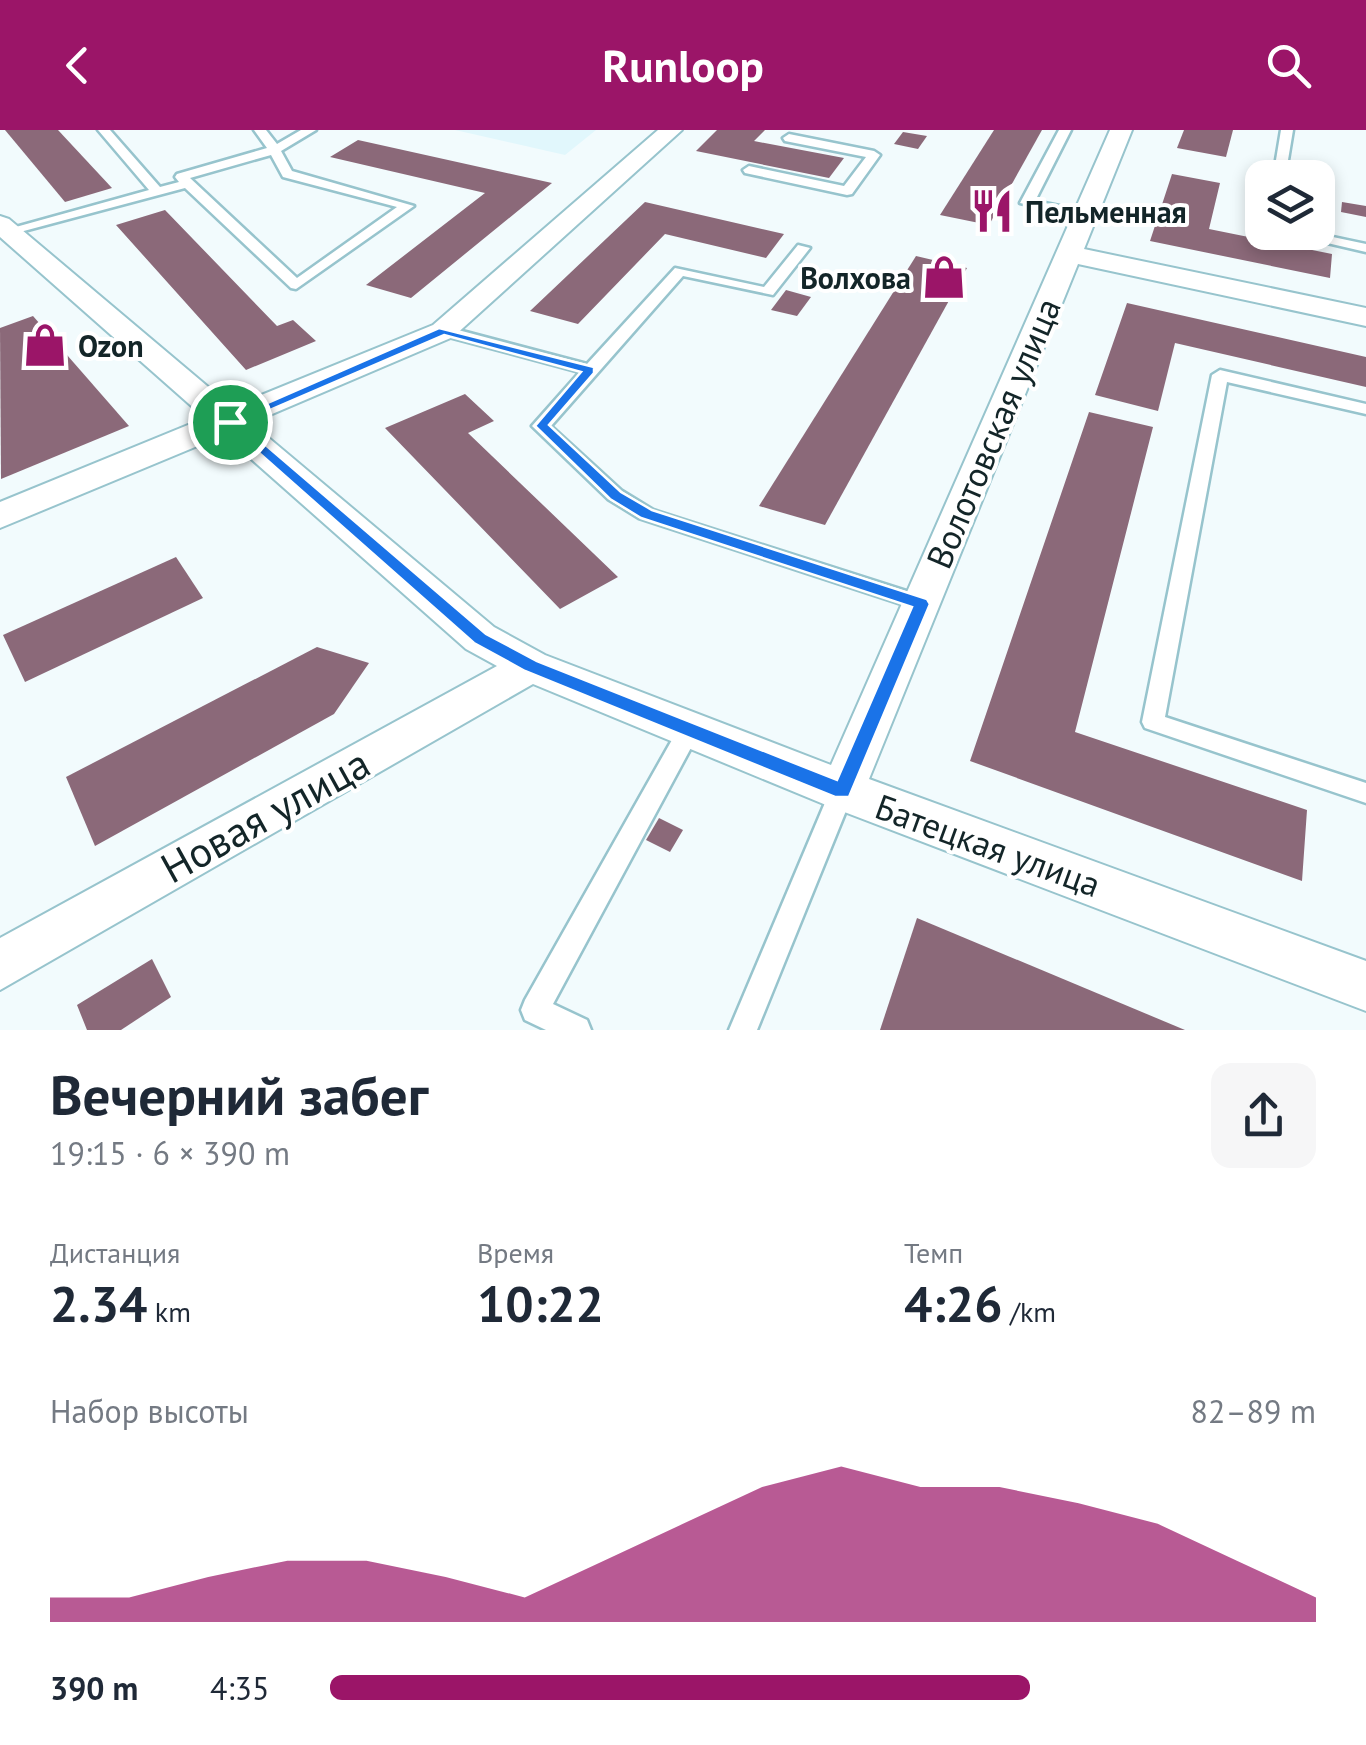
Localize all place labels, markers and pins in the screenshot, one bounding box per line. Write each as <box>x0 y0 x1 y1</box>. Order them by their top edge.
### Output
restaurant icon: Пельменная <box>968 187 1016 235</box>
place label: Пельменная <box>1025 192 1187 231</box>
shop icon: Волхова <box>920 253 968 301</box>
place label: Волхова <box>800 258 911 297</box>
shop icon: Ozon <box>21 321 69 369</box>
place label: Ozon <box>78 326 144 365</box>
pin <box>188 380 273 465</box>

